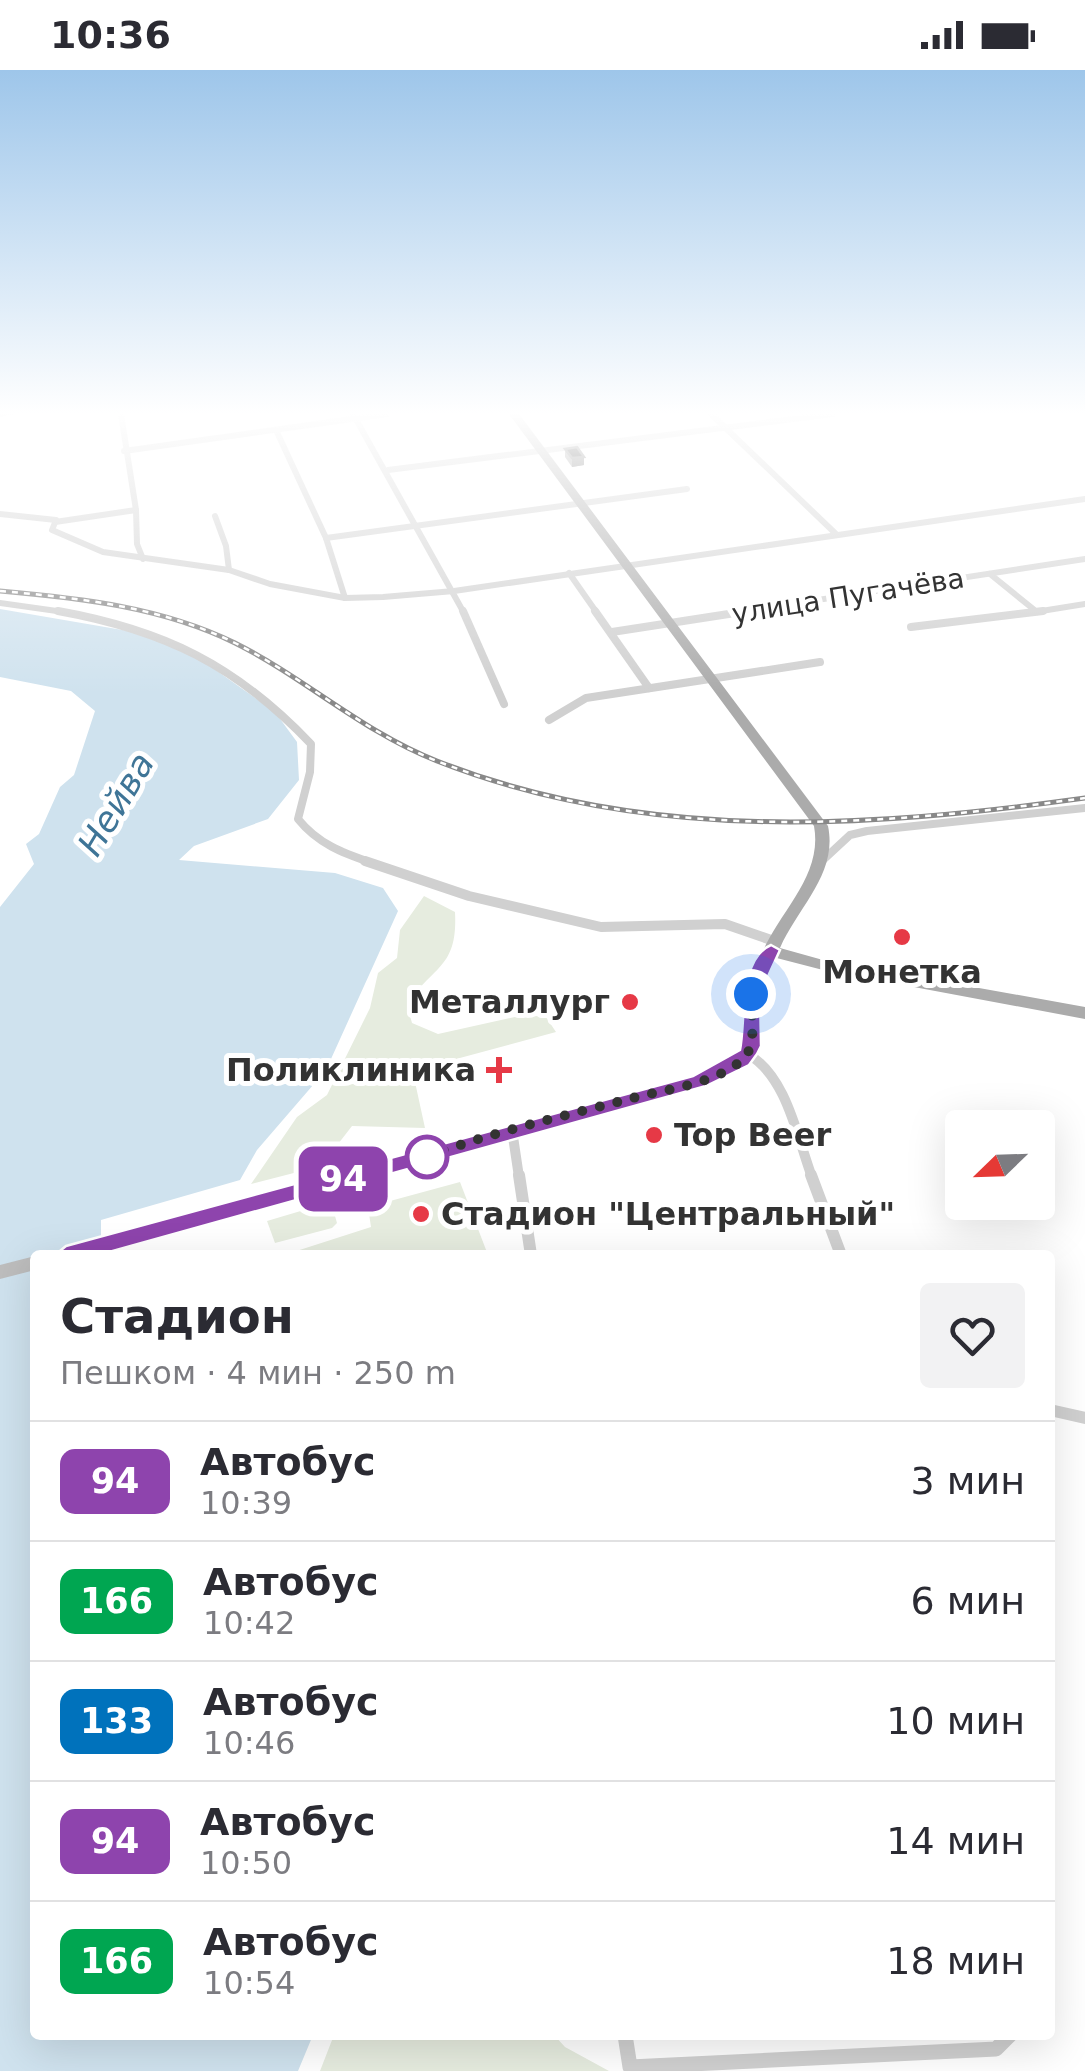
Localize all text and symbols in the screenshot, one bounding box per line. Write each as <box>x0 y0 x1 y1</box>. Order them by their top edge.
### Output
text: 10:36 <box>50 13 171 57</box>
street label: улица Пугачёва <box>730 561 966 631</box>
water label: Нейва <box>70 745 162 863</box>
marker: Монетка <box>891 926 913 948</box>
place label: Монетка <box>822 953 982 991</box>
your location <box>726 969 776 1019</box>
place label: Металлург <box>409 983 610 1021</box>
marker: Металлург <box>619 991 641 1013</box>
place label: Поликлиника <box>226 1051 476 1089</box>
marker: Поликлиника <box>486 1057 512 1083</box>
north arrow <box>945 1110 1055 1220</box>
map controls <box>945 1110 1055 1220</box>
place label: Top Beer <box>674 1116 831 1154</box>
marker: Top Beer <box>643 1124 665 1146</box>
unlabelled marker <box>406 1136 448 1178</box>
line badge: 94 <box>298 1146 388 1212</box>
text: 94 <box>319 1159 367 1199</box>
place label: Стадион "Центральный" <box>441 1195 895 1233</box>
marker: Стадион "Центральный" <box>410 1203 432 1225</box>
button: heart <box>920 1283 1025 1388</box>
text: Стадион <box>60 1288 294 1344</box>
text: Пешком · 4 мин · 250 m <box>60 1354 456 1392</box>
text: Автобус <box>200 1440 375 1484</box>
text: 3 мин <box>911 1459 1025 1503</box>
text: 94 <box>91 1461 139 1501</box>
text: 10:39 <box>200 1484 292 1522</box>
text: Автобус <box>203 1560 378 1604</box>
text: 6 мин <box>911 1579 1025 1623</box>
text: 166 <box>80 1581 153 1621</box>
text: 10:42 <box>203 1604 295 1642</box>
text: Автобус <box>203 1680 378 1724</box>
text: 10 мин <box>886 1699 1025 1743</box>
text: 133 <box>80 1701 153 1741</box>
text: 10:46 <box>203 1724 295 1762</box>
text: Автобус <box>200 1800 375 1844</box>
text: 14 мин <box>886 1819 1025 1863</box>
text: 94 <box>91 1821 139 1861</box>
text: 10:50 <box>200 1844 292 1882</box>
text: Автобус <box>203 1920 378 1964</box>
text: 18 мин <box>886 1939 1025 1983</box>
text: 166 <box>80 1941 153 1981</box>
text: 10:54 <box>203 1964 295 2002</box>

